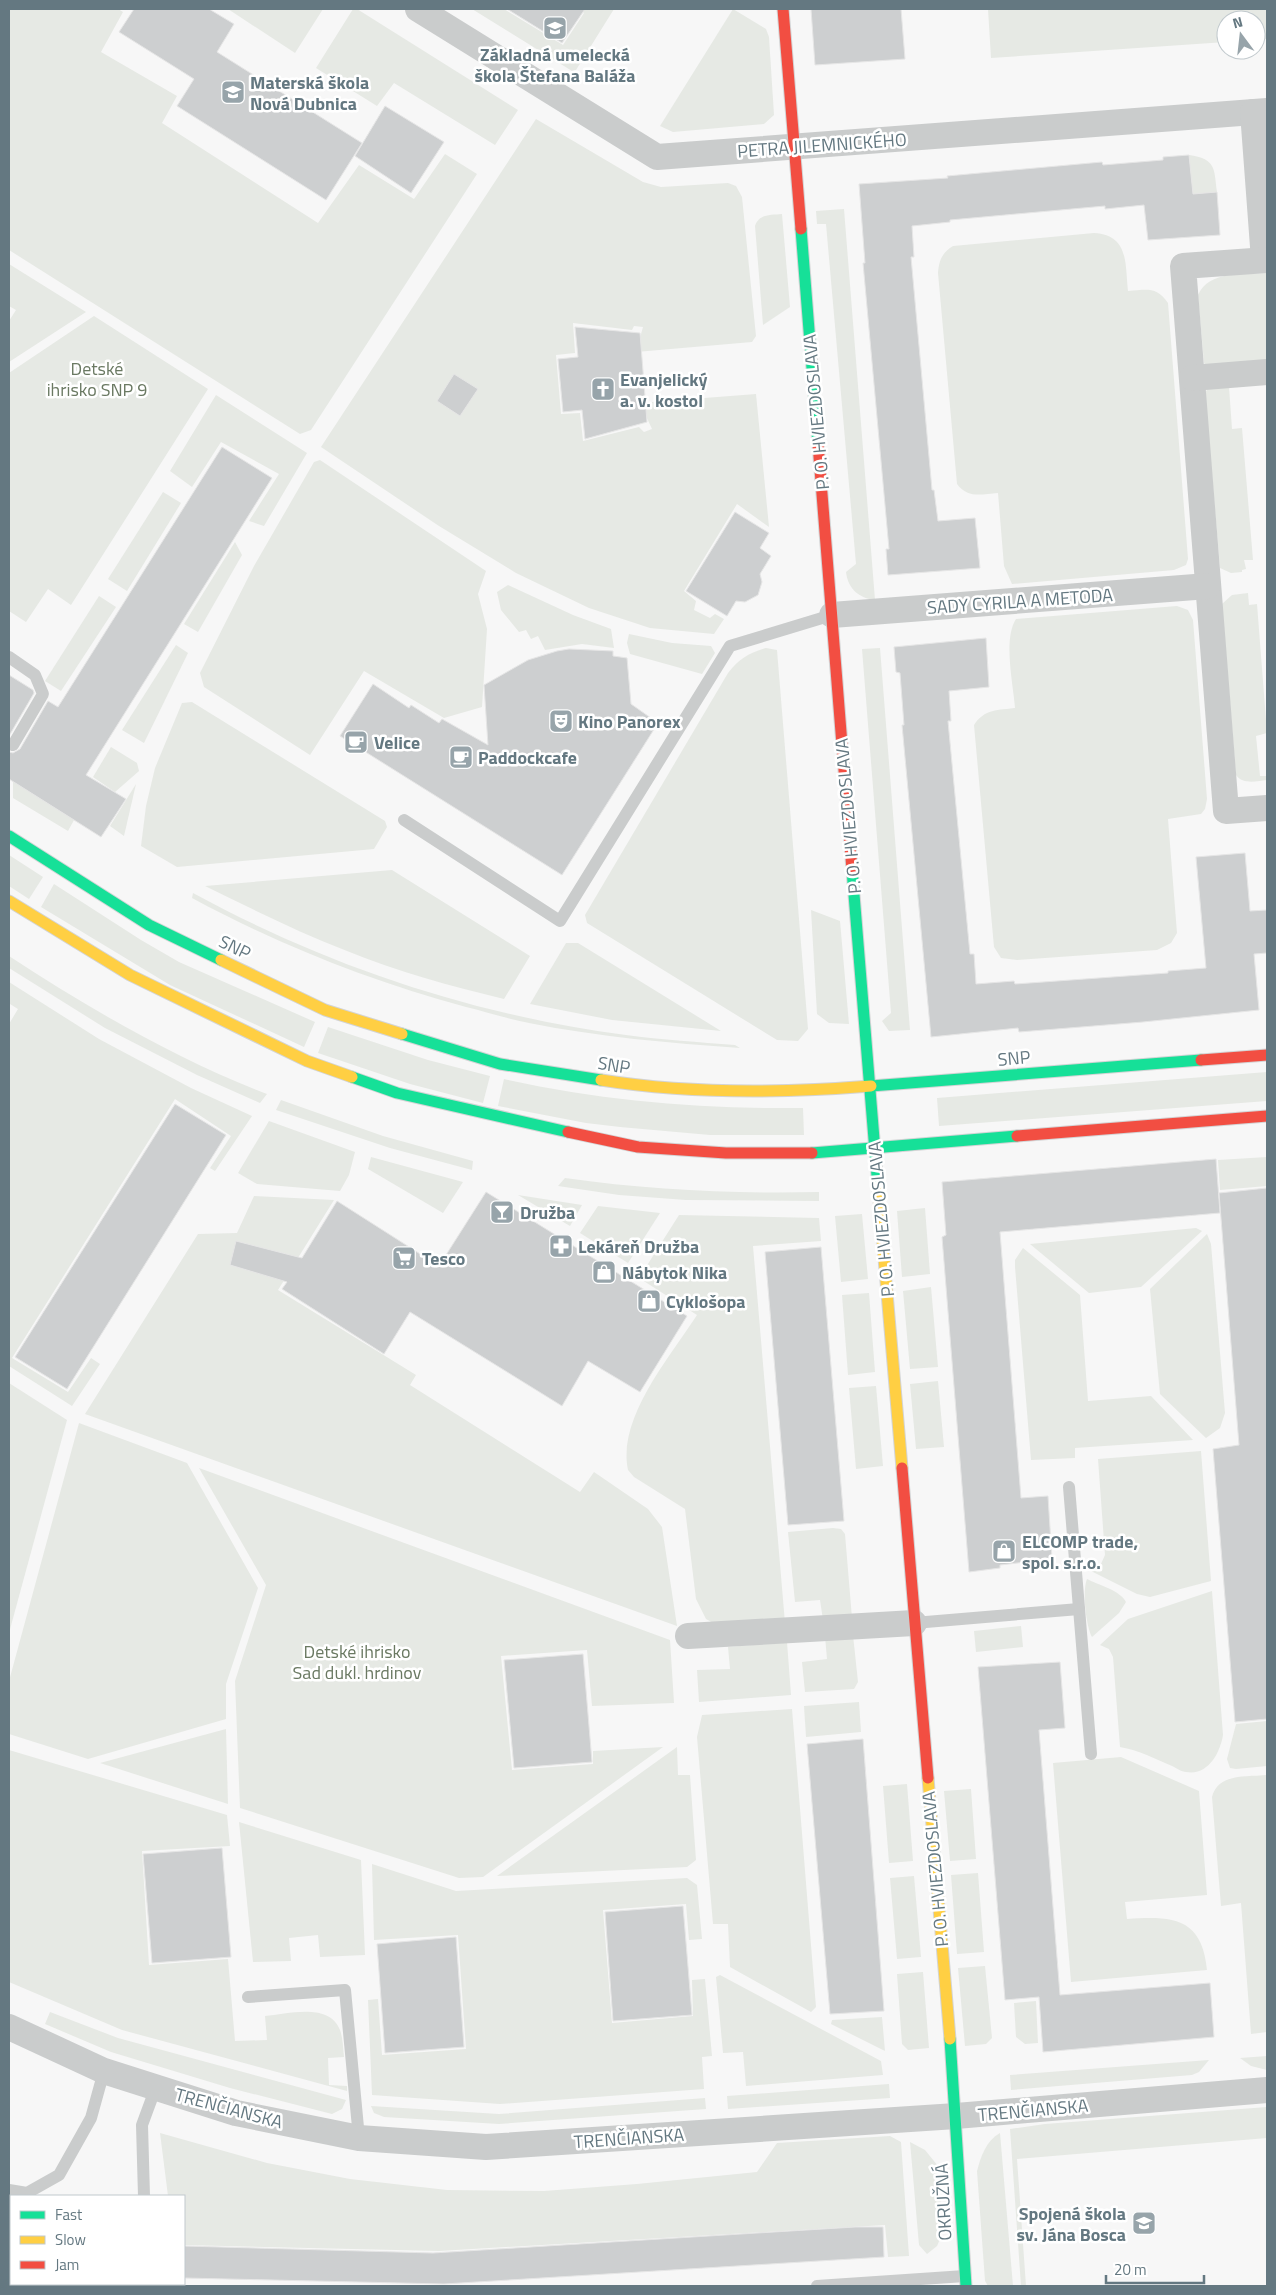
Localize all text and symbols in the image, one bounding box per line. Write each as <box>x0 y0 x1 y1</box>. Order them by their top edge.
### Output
north arrow <box>1216 10 1266 60</box>
text: N <box>1230 11 1245 33</box>
school or university icon: Základná umelecká škola Štefana Baláža <box>542 15 568 41</box>
place label: Základná umelecká škola Štefana Baláža <box>475 41 635 89</box>
place label: Materská škola Nová Dubnica <box>250 69 369 117</box>
school or university icon: Materská škola Nová Dubnica <box>220 79 246 105</box>
street label: PETRA JILEMNICKÉHO <box>736 126 908 164</box>
street label: P. O. HVIEZDOSLAVA <box>796 333 836 491</box>
park label: Detské ihrisko SNP 9 <box>47 355 147 403</box>
place label: Evanjelický a. v. kostol <box>620 366 708 414</box>
church icon: Evanjelický a. v. kostol <box>590 376 616 402</box>
street label: SADY CYRILA A METODA <box>926 581 1114 621</box>
theatre icon: Kino Panorex <box>548 708 574 734</box>
place label: Kino Panorex <box>578 708 681 735</box>
cafe icon: Velice <box>343 729 369 755</box>
place label: Velice <box>374 729 420 756</box>
street label: P. O. HVIEZDOSLAVA <box>828 737 868 895</box>
cafe icon: Paddockcafe <box>448 744 474 770</box>
place label: Paddockcafe <box>478 744 577 771</box>
street label: SNP <box>214 928 256 966</box>
street label: SNP <box>997 1043 1032 1073</box>
street label: SNP <box>596 1049 633 1081</box>
street label: P. O. HVIEZDOSLAVA <box>861 1140 901 1298</box>
bar icon: Družba <box>489 1199 515 1225</box>
place label: Družba <box>520 1199 575 1226</box>
pharmacy icon: Lekáreň Družba <box>548 1233 574 1259</box>
place label: Lekáreň Družba <box>578 1233 699 1260</box>
supermarket icon: Tesco <box>391 1245 417 1271</box>
place label: Tesco <box>422 1245 465 1272</box>
shop icon: Nábytok Nika <box>591 1259 617 1285</box>
place label: Nábytok Nika <box>622 1259 727 1286</box>
shop icon: Cyklošopa <box>636 1288 662 1314</box>
place label: Cyklošopa <box>666 1288 745 1315</box>
place label: ELCOMP trade, spol. s.r.o. <box>1022 1528 1138 1576</box>
shop icon: ELCOMP trade, spol. s.r.o. <box>991 1538 1017 1564</box>
park label: Detské ihrisko Sad dukl. hrdinov <box>293 1638 422 1686</box>
street label: P. O. HVIEZDOSLAVA <box>915 1790 955 1948</box>
street label: TRENČIANSKA <box>172 2081 286 2135</box>
street label: TRENČIANSKA <box>977 2092 1089 2128</box>
street label: TRENČIANSKA <box>573 2121 685 2155</box>
street label: OKRUŽNÁ <box>927 2162 959 2241</box>
legend <box>10 2195 185 2285</box>
place label: Spojená škola sv. Jána Bosca <box>1016 2200 1126 2248</box>
text: Fast <box>55 2203 83 2226</box>
school or university icon: Spojená škola sv. Jána Bosca <box>1131 2210 1157 2236</box>
text: Slow <box>55 2228 86 2251</box>
scale bar <box>1106 2252 1204 2284</box>
text: Jam <box>55 2253 79 2276</box>
text: 20 m <box>1114 2258 1147 2281</box>

